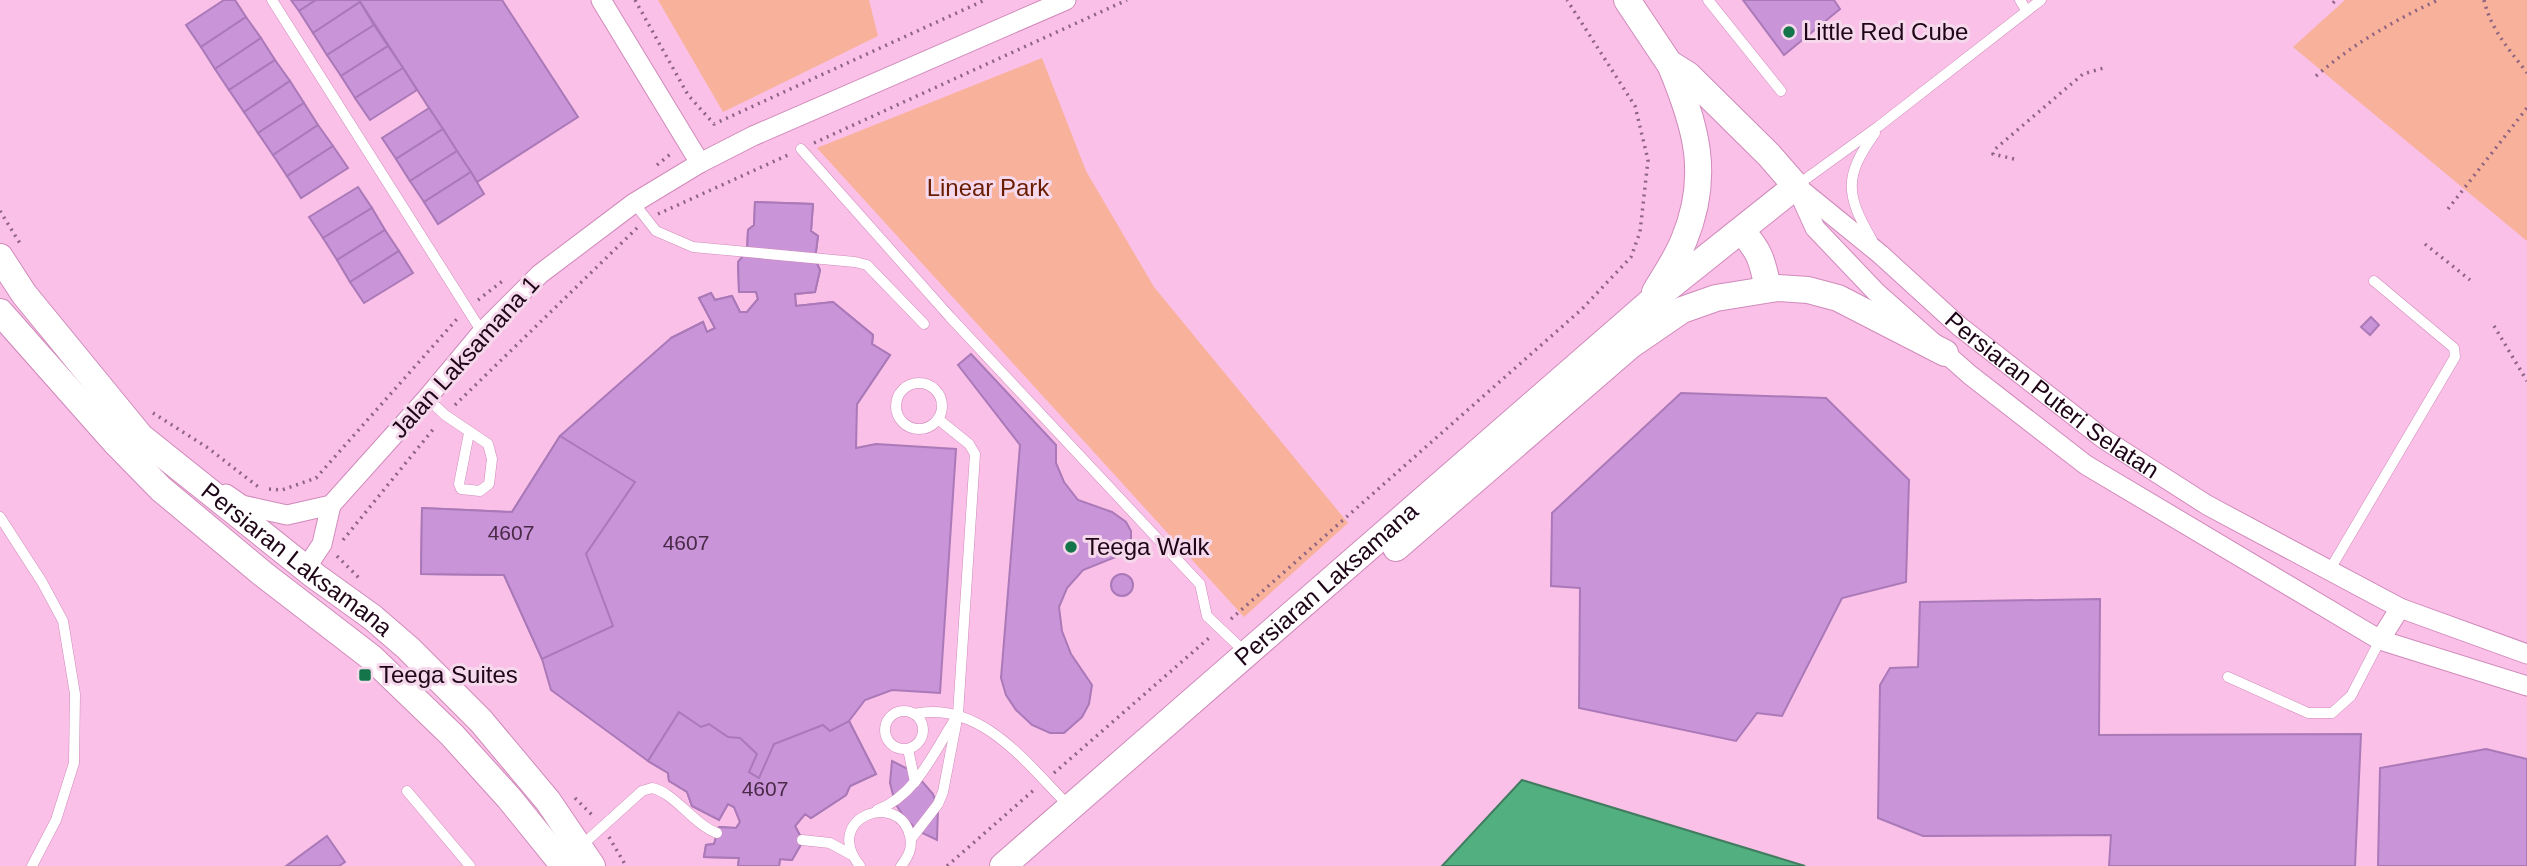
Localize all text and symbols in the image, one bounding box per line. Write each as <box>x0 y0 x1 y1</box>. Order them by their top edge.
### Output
place label: Little Red Cube <box>1803 18 1968 45</box>
marker: Little Red Cube <box>1781 24 1797 40</box>
park label: Linear Park <box>927 174 1050 201</box>
street label: Jalan Laksamana 1 <box>385 270 544 443</box>
street label: Persiaran Puteri Selatan <box>1940 306 2164 484</box>
street label: Persiaran Laksamana <box>196 477 398 642</box>
street label: Persiaran Laksamana <box>1229 496 1424 671</box>
house number: 4607 <box>488 521 534 544</box>
house number: 4607 <box>663 531 709 554</box>
place label: Teega Walk <box>1085 533 1211 560</box>
marker: Teega Walk <box>1063 539 1079 555</box>
place label: Teega Suites <box>379 661 518 688</box>
marker: Teega Suites <box>357 667 373 683</box>
house number: 4607 <box>742 777 788 800</box>

